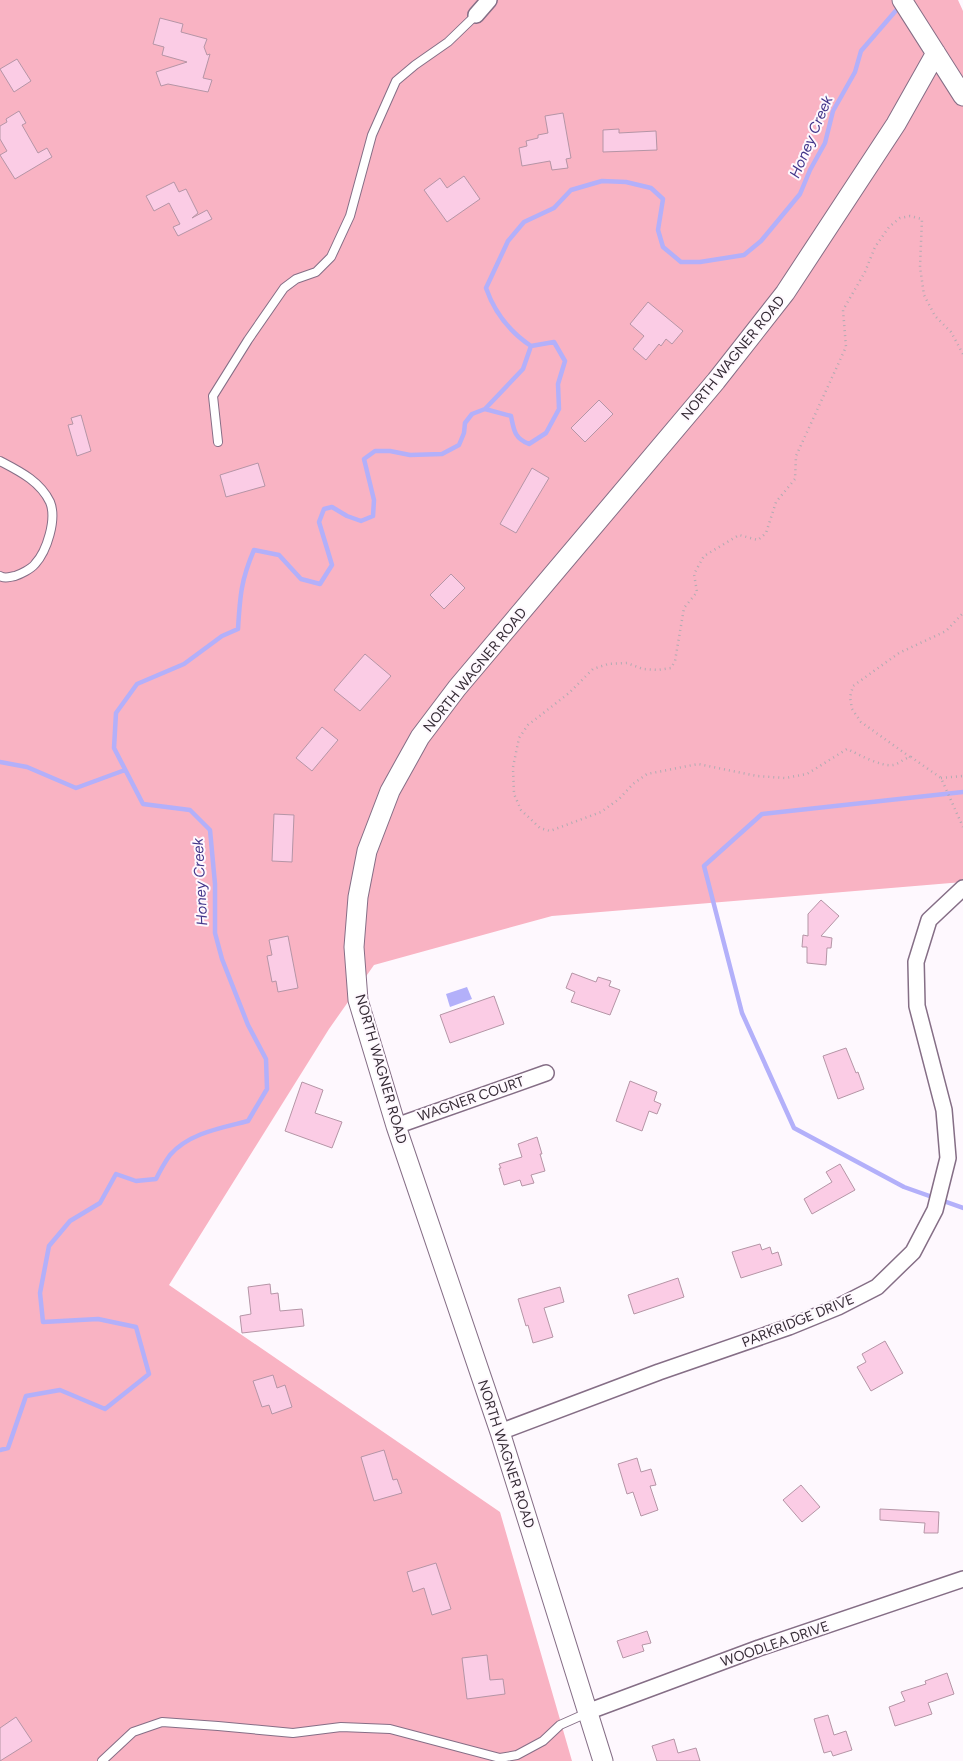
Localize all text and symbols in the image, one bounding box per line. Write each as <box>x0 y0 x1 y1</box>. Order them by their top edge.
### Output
water label: Honey Creek <box>786 92 837 181</box>
street label: NORTH WAGNER ROAD <box>678 292 788 424</box>
street label: NORTH WAGNER ROAD <box>420 604 530 736</box>
water label: Honey Creek <box>189 837 211 926</box>
street label: NORTH WAGNER ROAD <box>351 992 411 1146</box>
street label: WAGNER COURT <box>416 1073 527 1125</box>
street label: PARKRIDGE DRIVE <box>739 1291 857 1351</box>
street label: NORTH WAGNER ROAD <box>474 1378 538 1530</box>
street label: WOODLEA DRIVE <box>719 1617 831 1671</box>

